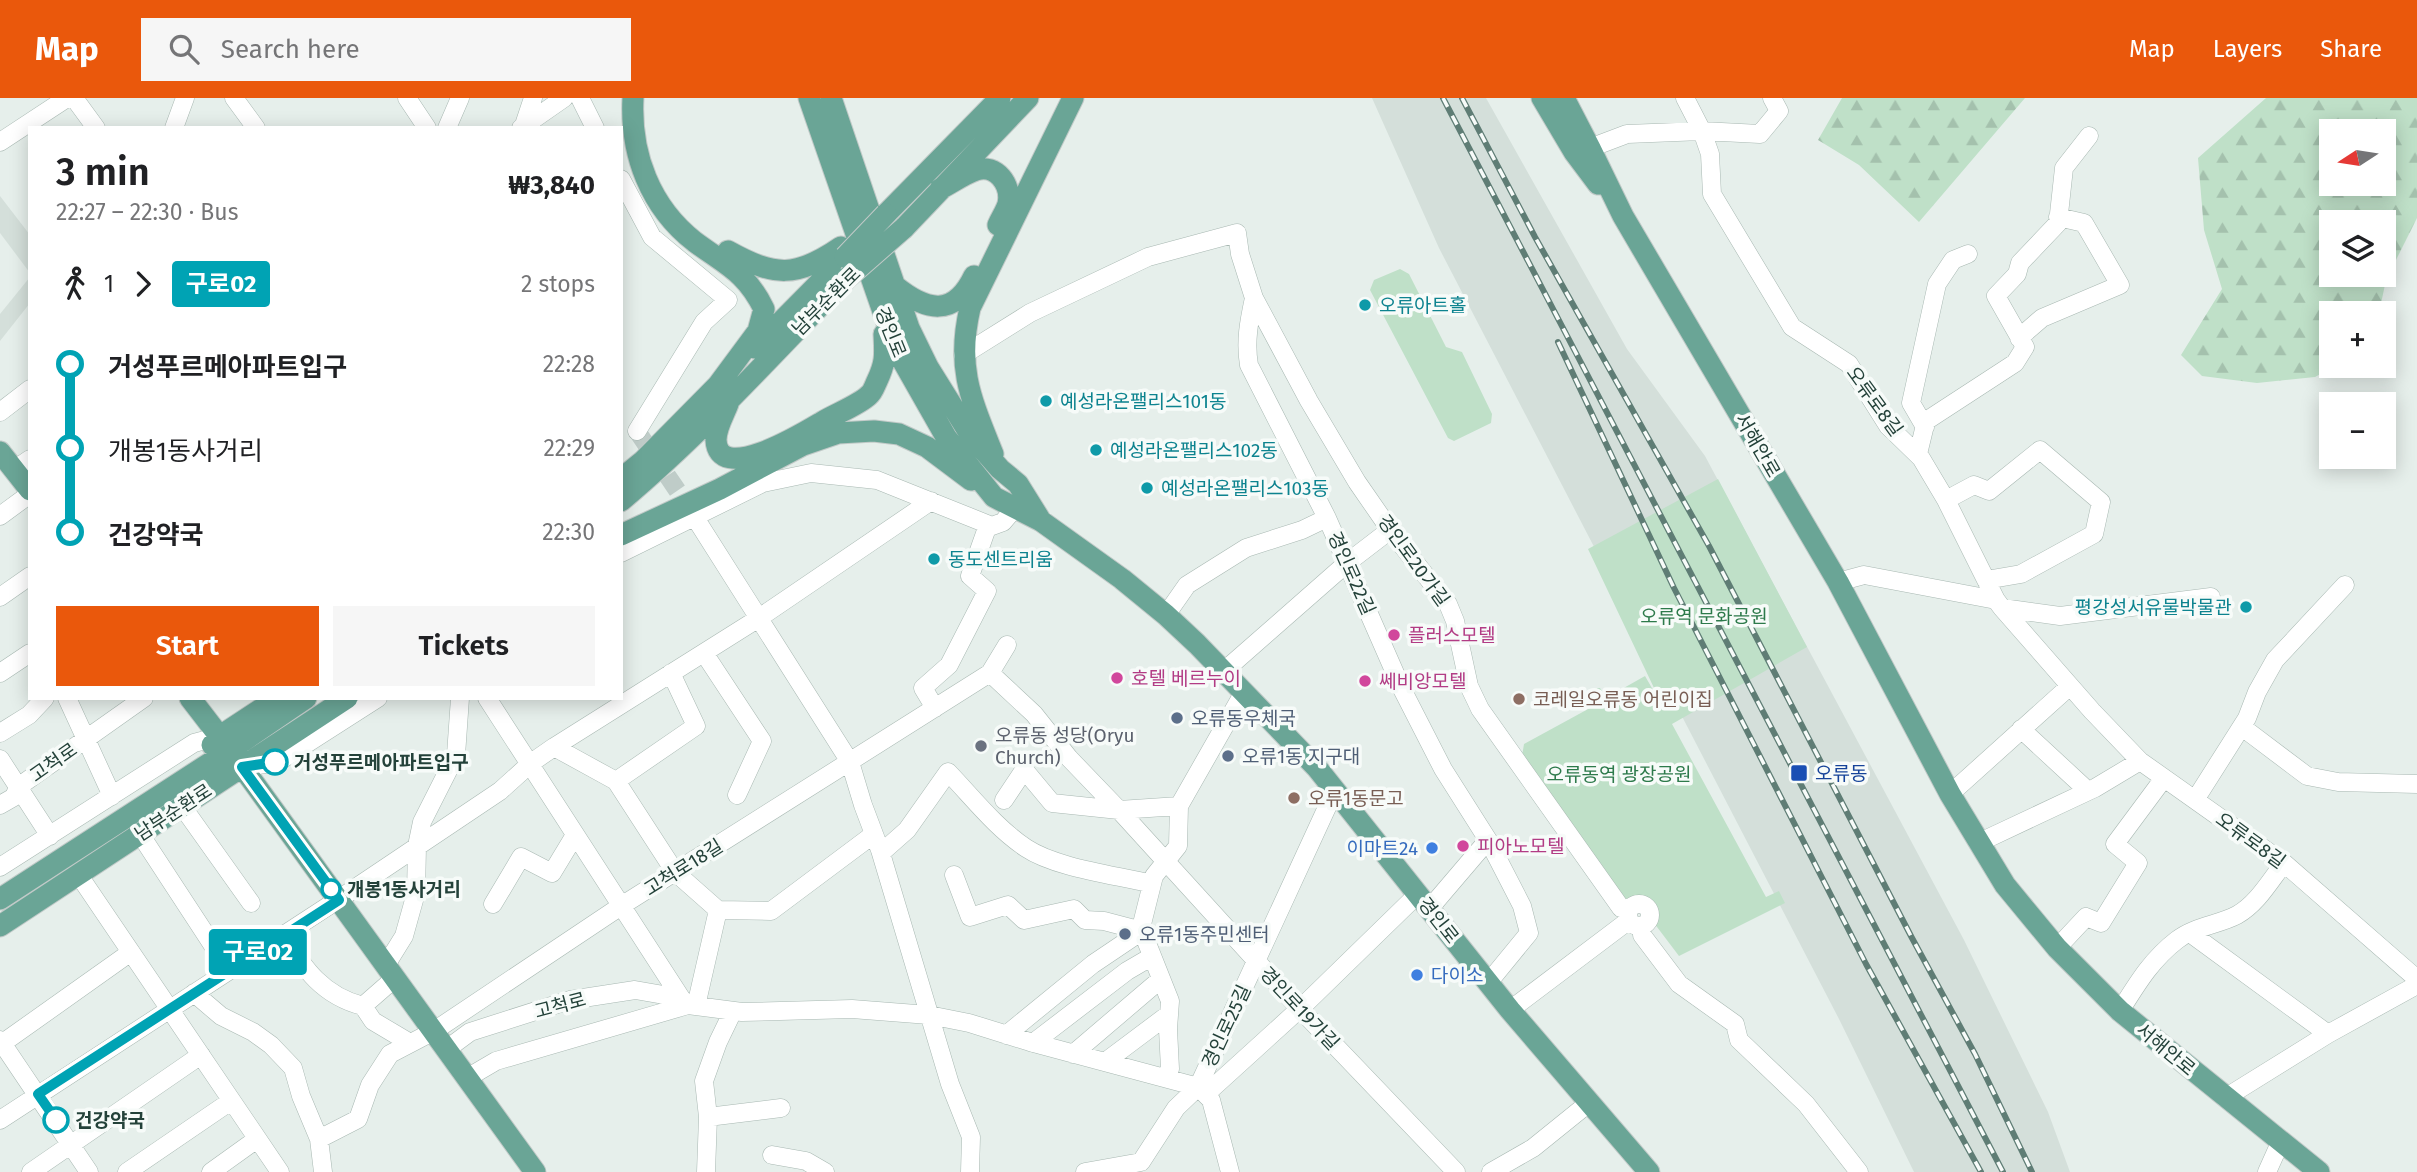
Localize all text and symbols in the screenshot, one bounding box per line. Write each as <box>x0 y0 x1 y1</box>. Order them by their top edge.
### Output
search box <box>141 18 631 81</box>
text: Map <box>35 29 99 69</box>
icon: search <box>165 30 203 68</box>
text: Search here <box>221 34 360 65</box>
text: Map <box>2129 35 2175 63</box>
text: Layers <box>2213 35 2282 63</box>
text: Share <box>2320 35 2382 63</box>
north arrow <box>2319 119 2396 196</box>
map controls <box>2319 119 2396 469</box>
text: 3 min <box>56 149 150 195</box>
text: ₩3,840 <box>508 170 595 201</box>
text: 22:27 – 22:30 · Bus <box>56 198 238 226</box>
button: layers <box>2319 210 2396 287</box>
street label: 남부순환로 <box>787 262 865 340</box>
icon: walk <box>56 265 94 303</box>
icon: forward <box>124 265 162 303</box>
text: 1 <box>104 270 114 298</box>
text: 구로02 <box>186 270 256 298</box>
text: 2 stops <box>521 270 595 298</box>
place label: 오류아트홀 <box>1379 294 1466 317</box>
marker: 오류아트홀 <box>1357 297 1373 313</box>
button: + <box>2319 301 2396 378</box>
street label: 경인로 <box>870 304 911 361</box>
text: 22:28 <box>543 350 595 378</box>
text: 거성푸르메아파트입구 <box>108 352 347 383</box>
street label: 오류로8길 <box>1842 362 1908 441</box>
place label: 예성라온팰리스101동 <box>1060 390 1226 413</box>
button: − <box>2319 392 2396 469</box>
marker: 예성라온팰리스101동 <box>1038 393 1054 409</box>
street label: 서해안로 <box>1730 409 1785 481</box>
text: 22:29 <box>543 434 595 462</box>
text: 개봉1동사거리 <box>108 436 263 467</box>
place label: 예성라온팰리스102동 <box>1110 439 1278 462</box>
marker: 예성라온팰리스102동 <box>1088 442 1104 458</box>
place label: 예성라온팰리스103동 <box>1161 477 1329 500</box>
marker: 예성라온팰리스103동 <box>1139 480 1155 496</box>
street label: 경인로20가길 <box>1373 510 1454 611</box>
text: 22:30 <box>542 518 595 546</box>
text: 건강약국 <box>108 520 204 551</box>
street label: 경인로22길 <box>1323 528 1380 618</box>
place label: 동도센트리움 <box>948 548 1053 571</box>
marker: 동도센트리움 <box>926 551 942 567</box>
place label: 평강성서유물박물관 <box>2075 596 2232 619</box>
marker: 평강성서유물박물관 <box>2238 599 2254 615</box>
park label: 오류역 문화공원 <box>1640 605 1768 628</box>
button: Start <box>56 606 319 686</box>
button: Tickets <box>333 606 595 686</box>
place label: 플러스모텔 <box>1408 624 1495 647</box>
marker: 플러스모텔 <box>1386 627 1402 643</box>
place label: 호텔 베르누이 <box>1131 667 1241 690</box>
marker: 호텔 베르누이 <box>1109 670 1125 686</box>
place label: 쎄비앙모텔 <box>1379 670 1466 693</box>
marker: 쎄비앙모텔 <box>1357 673 1373 689</box>
place label: 코레일오류동 어린이집 <box>1533 688 1713 711</box>
marker: 코레일오류동 어린이집 <box>1511 691 1527 707</box>
place label: 오류동우체국 <box>1191 707 1296 730</box>
marker: 오류동우체국 <box>1169 710 1185 726</box>
place label: 오류동 성당(Oryu Church) <box>995 724 1134 769</box>
street label: 고척로 <box>25 738 81 787</box>
marker: 오류동 성당(Oryu Church) <box>973 738 989 754</box>
place label: 오류1동 지구대 <box>1242 745 1360 768</box>
marker: 오류1동 지구대 <box>1220 748 1236 764</box>
marker: 거성푸르메아파트입구 <box>262 749 288 775</box>
place label: 거성푸르메아파트입구 <box>294 751 469 774</box>
place label: 오류동 <box>1815 762 1867 785</box>
park label: 오류동역 광장공원 <box>1547 763 1691 786</box>
marker: 오류동 <box>1789 763 1809 783</box>
street label: 남부순환로 <box>130 779 216 846</box>
place label: 오류1동문고 <box>1308 787 1404 810</box>
marker: 오류1동문고 <box>1286 790 1302 806</box>
street label: 오류로8길 <box>2211 807 2290 873</box>
street label: 고척로18길 <box>640 834 727 901</box>
place label: 피아노모텔 <box>1477 835 1564 858</box>
place label: 이마트24 <box>1347 837 1418 860</box>
marker: 피아노모텔 <box>1455 838 1471 854</box>
marker: 이마트24 <box>1424 840 1440 856</box>
place label: 개봉1동사거리 <box>347 878 461 901</box>
marker: 개봉1동사거리 <box>321 879 341 899</box>
street label: 경인로 <box>1413 893 1464 948</box>
place label: 오류1동주민센터 <box>1139 923 1270 946</box>
marker: 오류1동주민센터 <box>1117 926 1133 942</box>
line badge: 구로02 <box>209 929 307 975</box>
text: 구로02 <box>223 938 293 966</box>
street label: 경인로19가길 <box>1255 962 1344 1055</box>
place label: 다이소 <box>1431 964 1483 987</box>
marker: 다이소 <box>1409 967 1425 983</box>
street label: 경인로25길 <box>1197 981 1256 1071</box>
street label: 고척로 <box>532 988 588 1023</box>
street label: 서해안로 <box>2132 1018 2200 1081</box>
marker: 건강약국 <box>43 1107 69 1133</box>
place label: 건강약국 <box>75 1109 145 1132</box>

